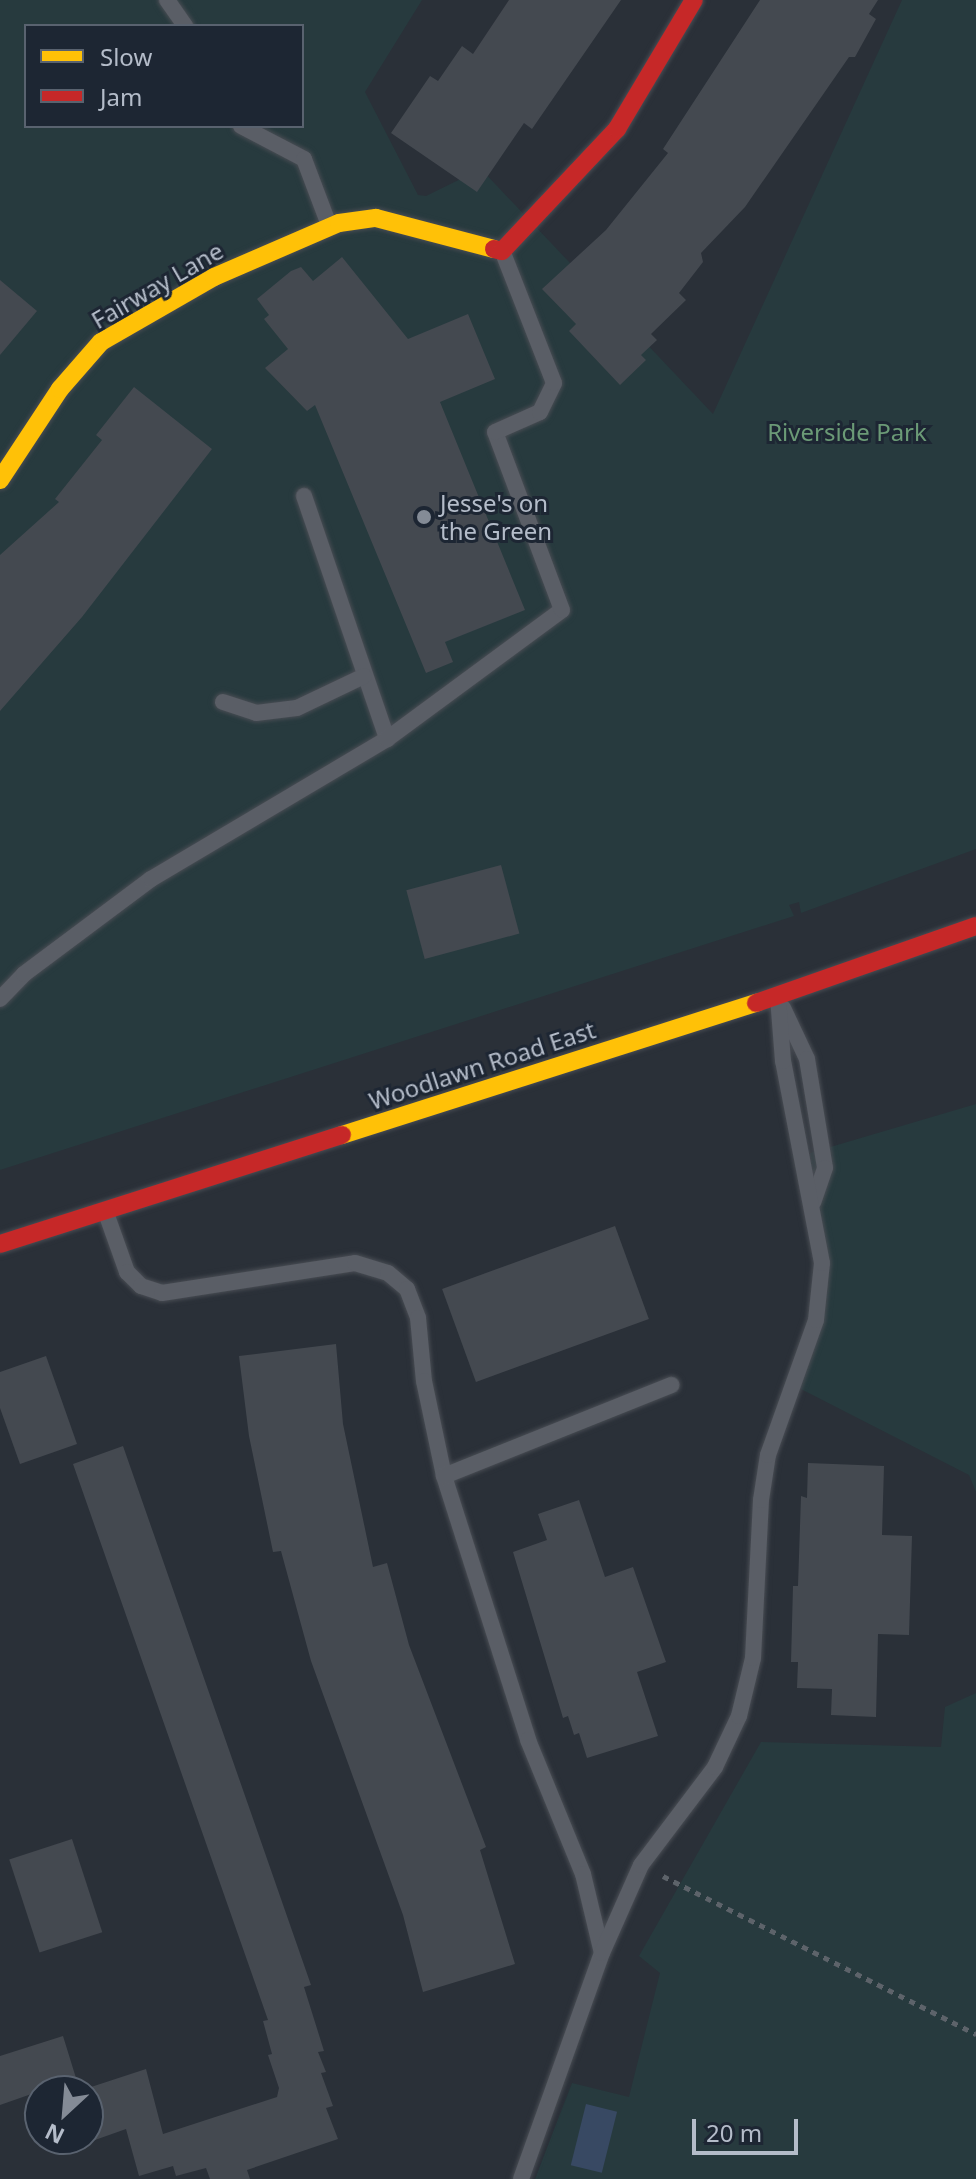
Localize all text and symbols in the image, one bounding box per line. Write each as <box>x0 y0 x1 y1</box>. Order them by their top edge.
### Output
legend <box>24 24 304 128</box>
text: Slow <box>100 40 152 73</box>
text: Jam <box>100 80 142 113</box>
street label: Fairway Lane <box>86 236 228 334</box>
park label: Riverside Park <box>767 418 927 446</box>
place label: Jesse's on the Green <box>440 489 552 545</box>
marker: Jesse's on the Green <box>415 508 433 526</box>
street label: Woodlawn Road East <box>365 1015 599 1115</box>
north arrow <box>24 2075 104 2155</box>
scale bar <box>696 2103 802 2153</box>
text: 20 m <box>706 2116 762 2149</box>
text: N <box>40 2117 69 2152</box>

